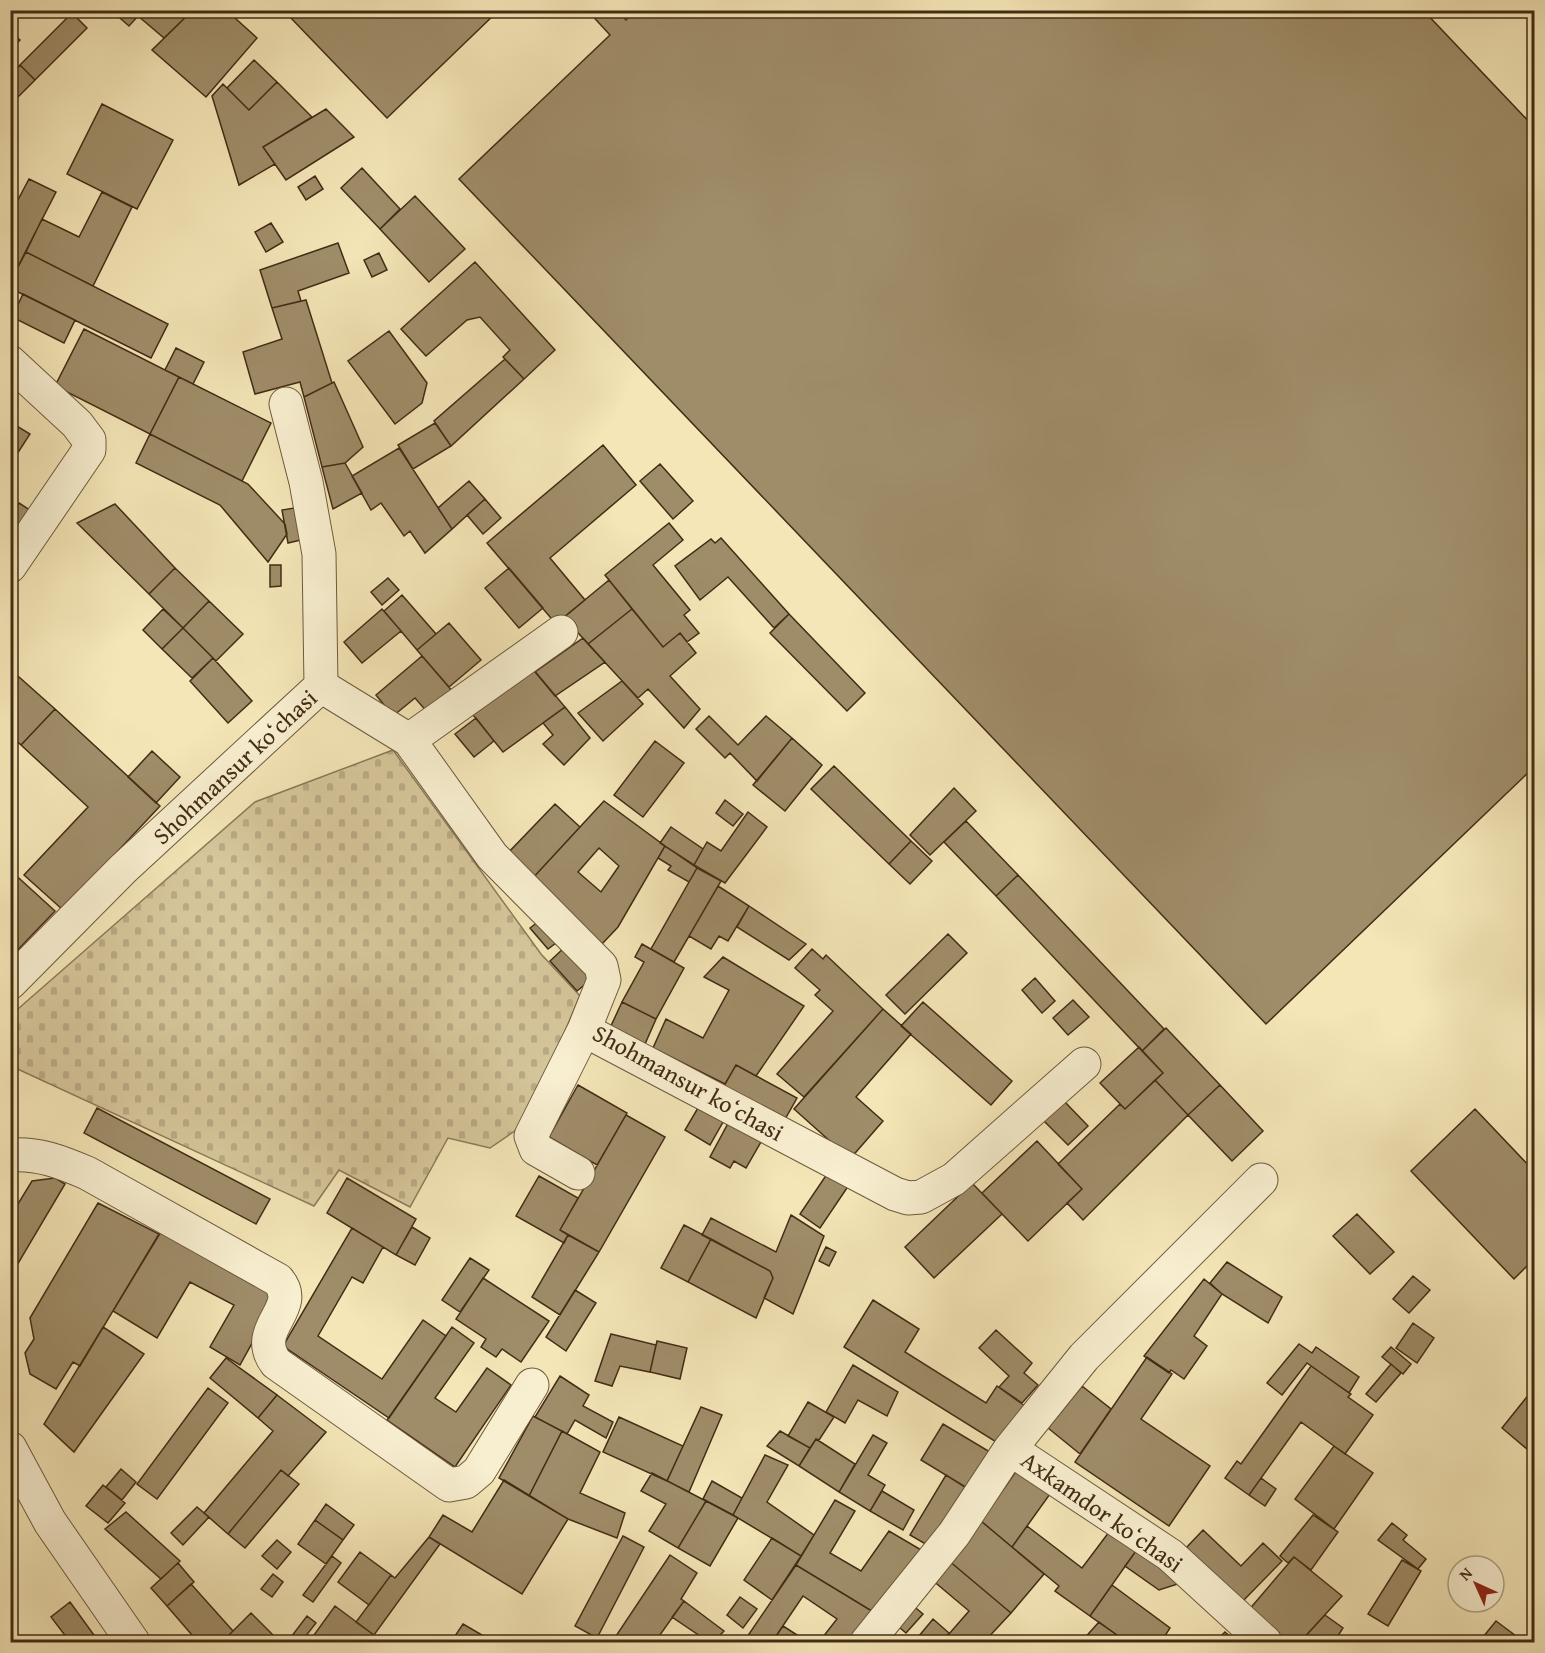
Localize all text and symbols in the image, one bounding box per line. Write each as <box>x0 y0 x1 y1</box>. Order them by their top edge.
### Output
street label: Shohmansur koʻchasi <box>145 681 325 852</box>
street label: Shohmansur koʻchasi <box>586 1015 790 1150</box>
street label: Axkamdor koʻchasi <box>1014 1443 1191 1581</box>
north arrow <box>1446 1554 1506 1614</box>
text: N <box>1453 1561 1478 1586</box>

